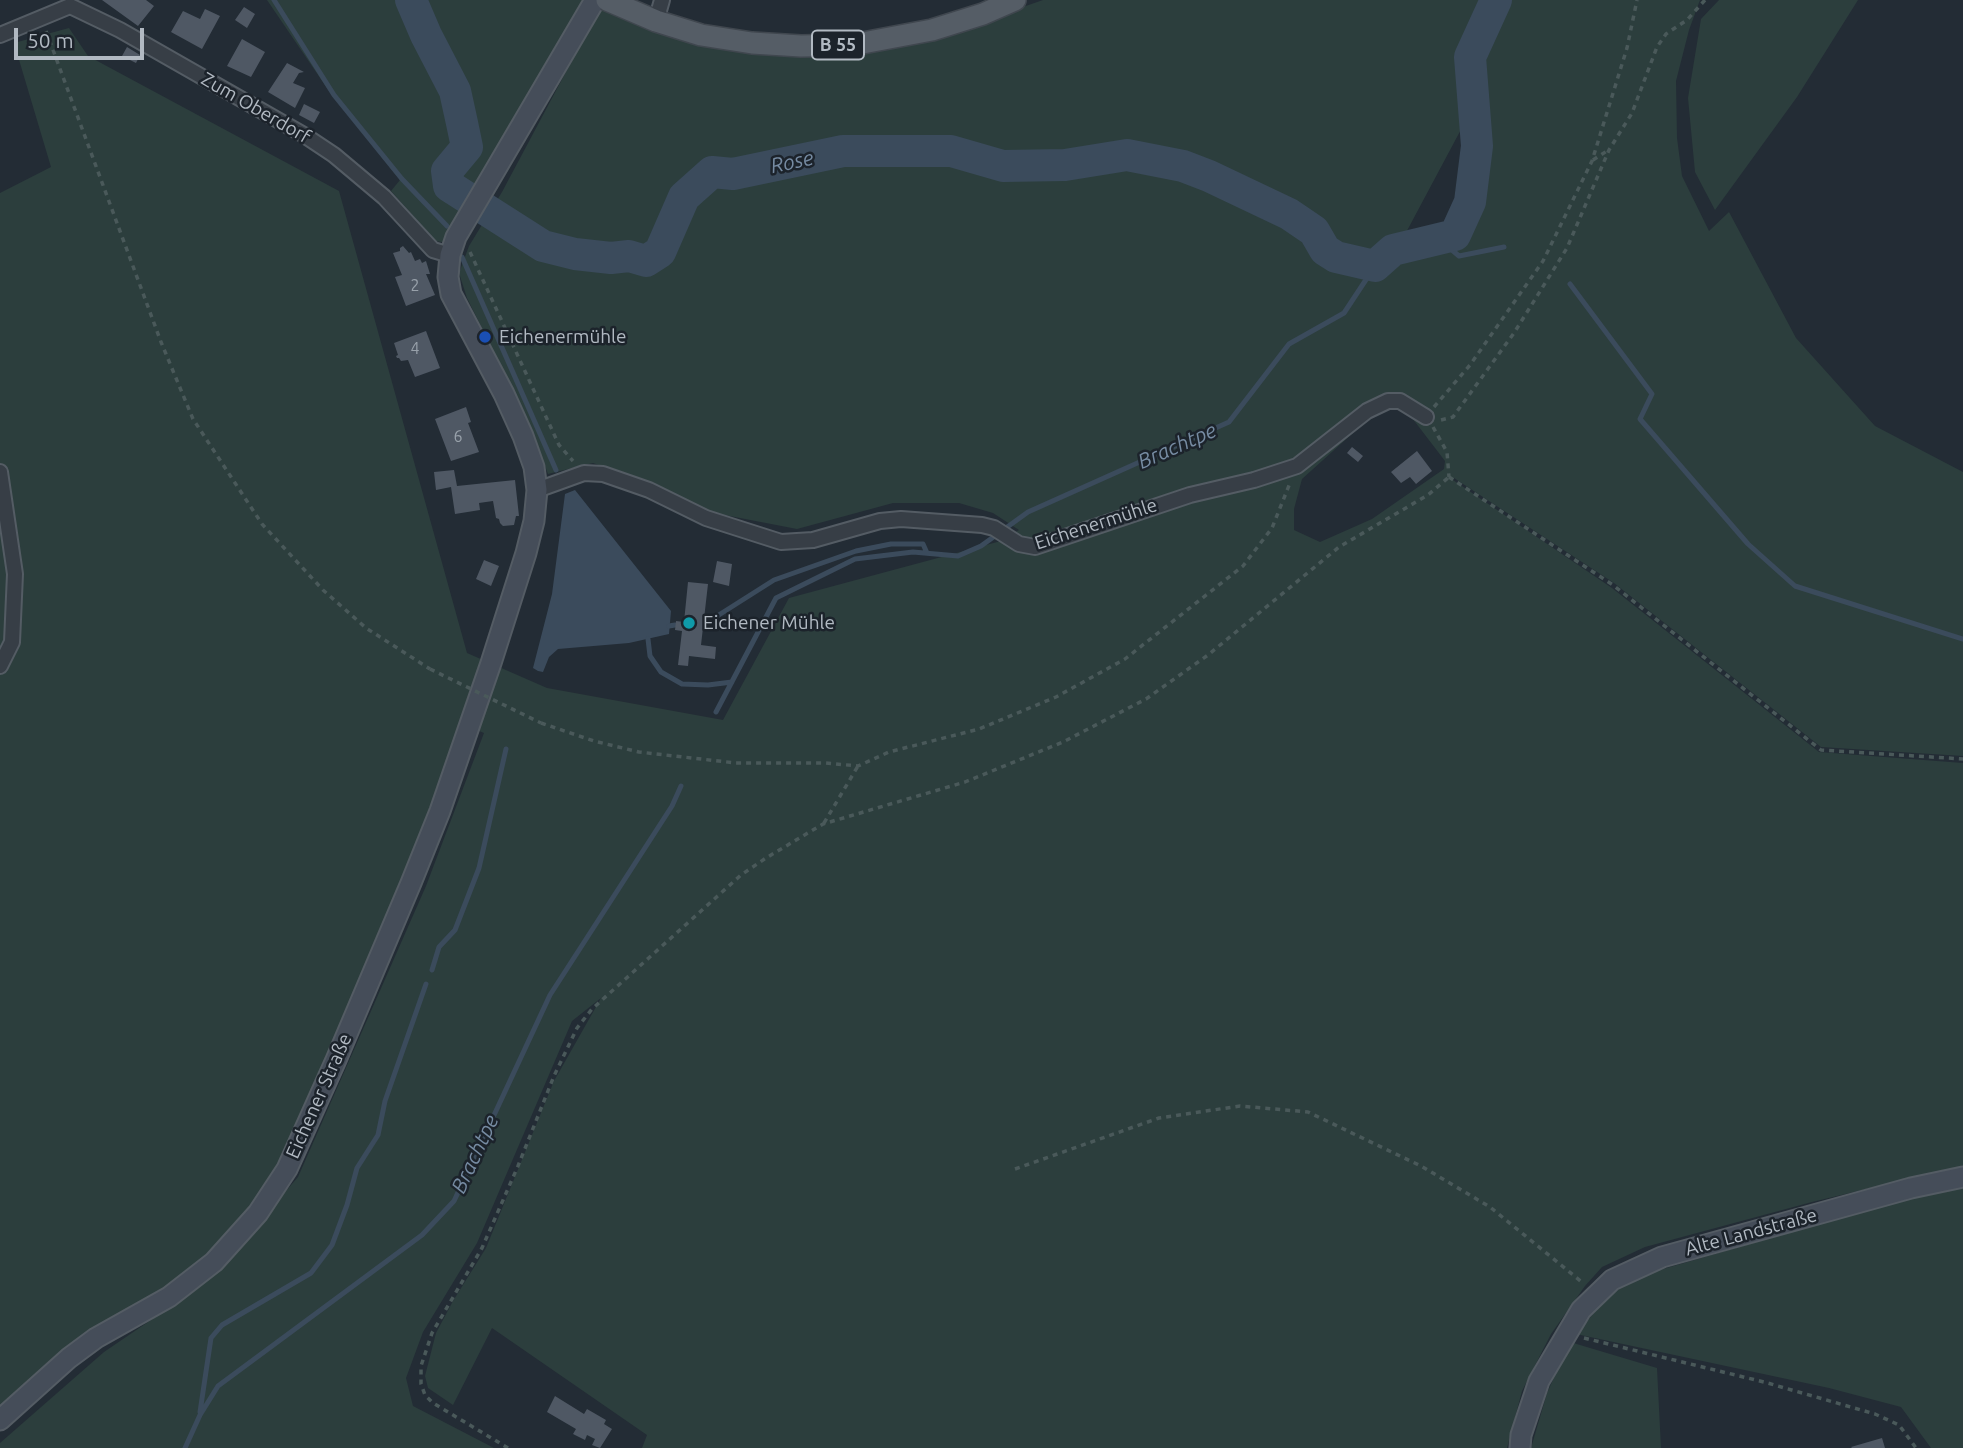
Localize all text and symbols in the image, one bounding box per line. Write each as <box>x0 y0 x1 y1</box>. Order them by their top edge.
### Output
scale bar <box>18 14 147 58</box>
text: 50 m <box>27 28 74 52</box>
road number: B 55 <box>812 31 864 60</box>
street label: Zum Oberdorf <box>197 68 315 148</box>
water label: Rose <box>768 145 816 179</box>
house number: 2 <box>410 276 420 296</box>
place label: Eichenermühle <box>499 326 627 348</box>
marker: Eichenermühle <box>477 329 493 345</box>
house number: 4 <box>410 339 420 359</box>
water label: Brachtpe <box>1134 417 1220 475</box>
house number: 6 <box>453 427 463 447</box>
street label: Eichenermühle <box>1032 493 1160 555</box>
place label: Eichener Mühle <box>703 612 835 634</box>
marker: Eichener Mühle <box>681 615 697 631</box>
street label: Eichener Straße <box>281 1030 357 1162</box>
water label: Brachtpe <box>446 1111 504 1197</box>
street label: Alte Landstraße <box>1683 1203 1819 1261</box>

